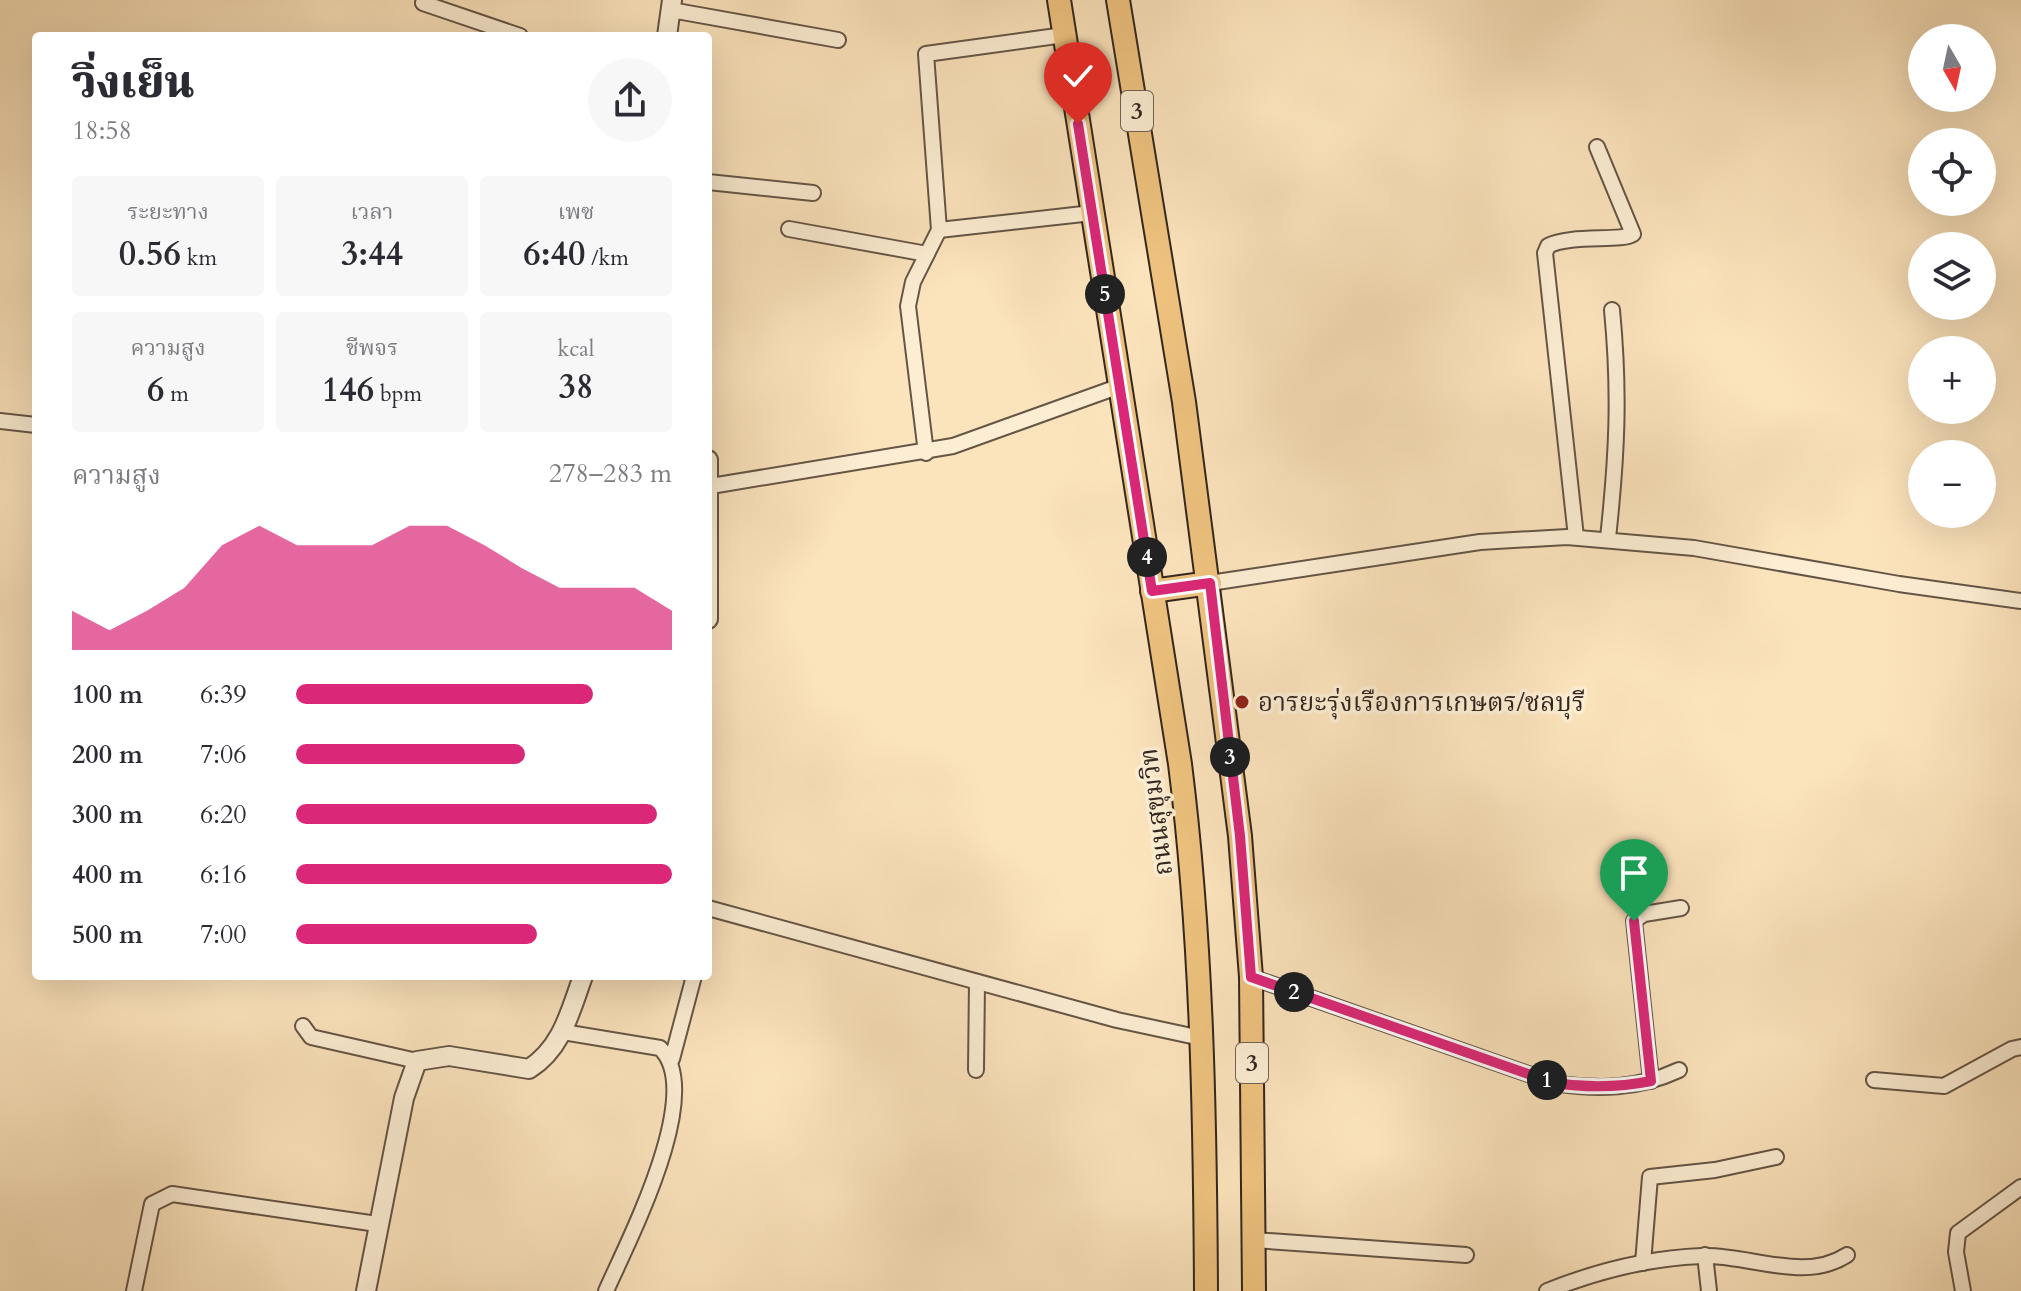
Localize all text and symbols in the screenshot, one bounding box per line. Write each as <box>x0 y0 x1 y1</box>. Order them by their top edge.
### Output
north arrow <box>1908 24 1996 112</box>
map controls <box>1908 24 1996 528</box>
pin <box>1044 42 1112 124</box>
text: วิ่งเย็น <box>72 53 194 113</box>
icon: check <box>1056 54 1100 98</box>
button: share <box>588 58 672 142</box>
road number: 3 <box>1121 91 1153 131</box>
text: 18:58 <box>72 113 132 148</box>
button: locate <box>1908 128 1996 216</box>
text: ระยะทาง <box>127 197 209 227</box>
text: เวลา <box>351 197 393 227</box>
text: เพซ <box>558 197 594 227</box>
text: 0.56 <box>119 231 181 277</box>
text: 3:44 <box>341 231 403 277</box>
text: 6:40 <box>523 231 585 277</box>
button: layers <box>1908 232 1996 320</box>
text: km <box>181 243 217 273</box>
text: /km <box>585 243 629 273</box>
pin: 5 <box>1085 274 1125 314</box>
text: 5 <box>1099 279 1111 309</box>
text: ความสูง <box>131 333 206 363</box>
text: ชีพจร <box>346 333 398 363</box>
text: kcal <box>558 334 594 364</box>
button: + <box>1908 336 1996 424</box>
text: 38 <box>559 364 593 410</box>
text: 6 <box>147 367 164 413</box>
text: 146 <box>322 367 374 413</box>
text: m <box>164 379 189 409</box>
text: bpm <box>374 379 422 409</box>
button: − <box>1908 440 1996 528</box>
text: 278–283 m <box>549 456 672 491</box>
text: ความสูง <box>72 458 161 493</box>
pin: 4 <box>1127 537 1167 577</box>
text: 4 <box>1141 542 1153 572</box>
text: 100 m <box>72 677 143 712</box>
text: 6:39 <box>200 677 247 712</box>
place label: อารยะรุ่งเรืองการเกษตร/ชลบุรี <box>1258 685 1585 720</box>
marker: อารยะรุ่งเรืองการเกษตร/ชลบุรี <box>1233 693 1251 711</box>
text: 200 m <box>72 737 143 772</box>
text: 7:06 <box>200 737 247 772</box>
pin: 3 <box>1210 737 1250 777</box>
text: 3 <box>1224 742 1236 772</box>
street label: ถนนสุขุมวิท <box>1131 746 1181 878</box>
text: 300 m <box>72 797 143 832</box>
text: 6:20 <box>200 797 247 832</box>
pin <box>1600 839 1668 921</box>
icon: arrive <box>1612 851 1656 895</box>
text: 400 m <box>72 857 143 892</box>
text: 6:16 <box>200 857 247 892</box>
text: 500 m <box>72 917 143 952</box>
text: 7:00 <box>200 917 247 952</box>
pin: 2 <box>1274 972 1314 1012</box>
text: 2 <box>1288 977 1300 1007</box>
road number: 3 <box>1236 1043 1268 1083</box>
pin: 1 <box>1527 1060 1567 1100</box>
text: 1 <box>1541 1065 1553 1095</box>

